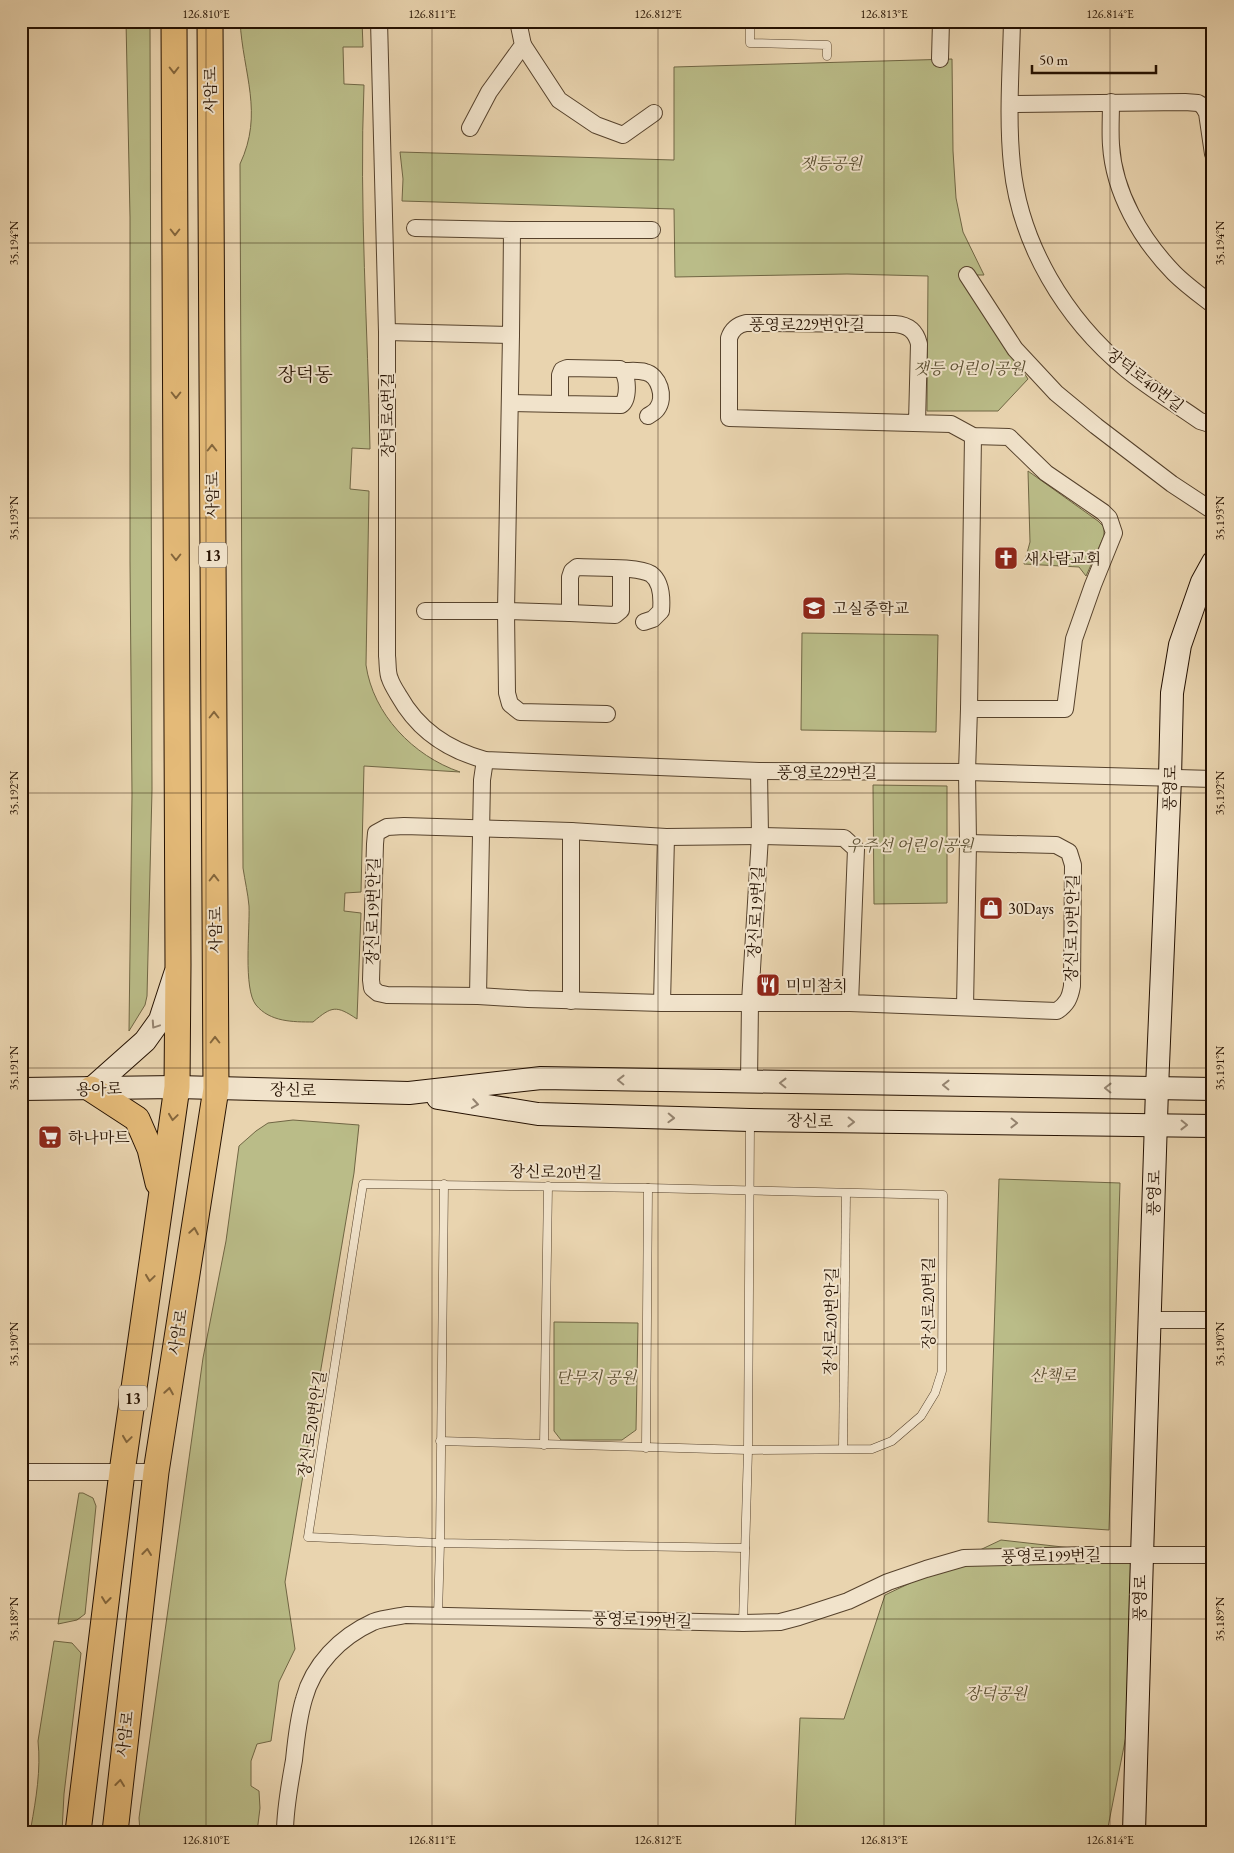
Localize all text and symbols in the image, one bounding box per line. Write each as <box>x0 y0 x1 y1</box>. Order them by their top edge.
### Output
text: 126.810°E <box>182 6 230 22</box>
text: 126.811°E <box>408 6 456 22</box>
text: 126.812°E <box>634 6 682 22</box>
text: 126.813°E <box>860 6 908 22</box>
text: 126.814°E <box>1086 6 1134 22</box>
scale bar <box>1032 42 1155 74</box>
text: 50 m <box>1039 50 1068 69</box>
one-way arrow <box>169 66 179 74</box>
street label: 사암로 <box>200 66 221 113</box>
park label: 잿등공원 <box>800 153 863 174</box>
text: 35.194°N <box>6 220 22 265</box>
text: 35.194°N <box>1212 220 1228 265</box>
one-way arrow <box>170 229 180 237</box>
street label: 풍영로229번안길 <box>749 314 865 335</box>
street label: 장덕로40번길 <box>1102 343 1188 417</box>
park label: 잿등 어린이공원 <box>913 358 1026 379</box>
district label: 장덕동 <box>277 362 333 387</box>
street label: 장덕로6번길 <box>377 373 398 457</box>
one-way arrow <box>171 392 181 399</box>
one-way arrow <box>207 443 217 451</box>
street label: 사암로 <box>202 471 223 518</box>
text: 35.193°N <box>6 495 22 540</box>
text: 35.193°N <box>1212 495 1228 540</box>
road number: 13 <box>199 542 227 568</box>
church icon: 새사람교회 <box>993 545 1019 571</box>
place label: 새사람교회 <box>1024 548 1101 569</box>
one-way arrow <box>171 554 181 562</box>
school or university icon: 고실중학교 <box>801 595 827 621</box>
place label: 고실중학교 <box>832 598 909 619</box>
one-way arrow <box>209 711 219 718</box>
street label: 풍영로229번길 <box>777 762 877 783</box>
street label: 풍영로 <box>1159 764 1181 812</box>
text: 35.192°N <box>6 770 22 815</box>
text: 35.192°N <box>1212 770 1228 815</box>
park label: 우주선 어린이공원 <box>847 835 975 856</box>
street label: 장신로19번안길 <box>362 857 384 965</box>
street label: 장신로19번길 <box>743 865 769 959</box>
one-way arrow <box>209 873 220 881</box>
street label: 장신로19번안길 <box>1061 874 1083 982</box>
shop icon: 30Days <box>978 895 1004 921</box>
place label: 30Days <box>1008 898 1054 919</box>
street label: 사암로 <box>205 906 226 953</box>
restaurant icon: 미미참치 <box>755 972 781 998</box>
place label: 미미참치 <box>786 975 848 996</box>
one-way arrow <box>152 1020 161 1029</box>
one-way arrow <box>210 1036 220 1044</box>
text: 35.191°N <box>6 1045 22 1090</box>
text: 35.191°N <box>1212 1045 1228 1090</box>
one-way arrow <box>617 1075 624 1085</box>
street label: 용아로 <box>76 1078 123 1100</box>
one-way arrow <box>779 1078 787 1088</box>
street label: 장신로 <box>270 1079 317 1101</box>
one-way arrow <box>942 1080 950 1090</box>
one-way arrow <box>1104 1083 1112 1093</box>
one-way arrow <box>470 1098 479 1108</box>
street label: 장신로 <box>787 1110 834 1132</box>
one-way arrow <box>168 1113 179 1121</box>
one-way arrow <box>668 1113 675 1123</box>
one-way arrow <box>847 1116 855 1127</box>
one-way arrow <box>1010 1118 1018 1128</box>
one-way arrow <box>1181 1120 1189 1130</box>
supermarket icon: 하나마트 <box>37 1124 63 1150</box>
place label: 하나마트 <box>68 1127 130 1148</box>
street label: 장신로20번길 <box>510 1161 602 1183</box>
street label: 풍영로 <box>1143 1169 1165 1217</box>
one-way arrow <box>188 1226 198 1235</box>
street label: 장신로20번길 <box>918 1257 939 1349</box>
street label: 장신로20번안길 <box>820 1267 842 1375</box>
one-way arrow <box>145 1274 156 1282</box>
street label: 사암로 <box>164 1307 192 1357</box>
text: 35.190°N <box>6 1321 22 1366</box>
text: 35.190°N <box>1212 1321 1228 1366</box>
park label: 산책로 <box>1030 1365 1077 1386</box>
park label: 단무지 공원 <box>556 1367 638 1388</box>
street label: 장신로20번안길 <box>293 1369 331 1479</box>
road number: 13 <box>119 1386 147 1410</box>
one-way arrow <box>163 1387 174 1395</box>
one-way arrow <box>122 1435 133 1443</box>
street label: 풍영로199번길 <box>1001 1545 1101 1567</box>
one-way arrow <box>141 1548 152 1556</box>
street label: 풍영로 <box>1129 1574 1151 1621</box>
text: 35.189°N <box>6 1596 22 1641</box>
one-way arrow <box>101 1596 112 1604</box>
text: 35.189°N <box>1212 1596 1228 1641</box>
street label: 풍영로199번길 <box>592 1608 692 1632</box>
park label: 장덕공원 <box>965 1683 1028 1704</box>
street label: 사암로 <box>112 1709 138 1758</box>
one-way arrow <box>114 1779 125 1787</box>
text: 126.810°E <box>182 1832 230 1848</box>
text: 126.811°E <box>408 1832 456 1848</box>
text: 126.812°E <box>634 1832 682 1848</box>
text: 126.813°E <box>860 1832 908 1848</box>
text: 126.814°E <box>1086 1832 1134 1848</box>

